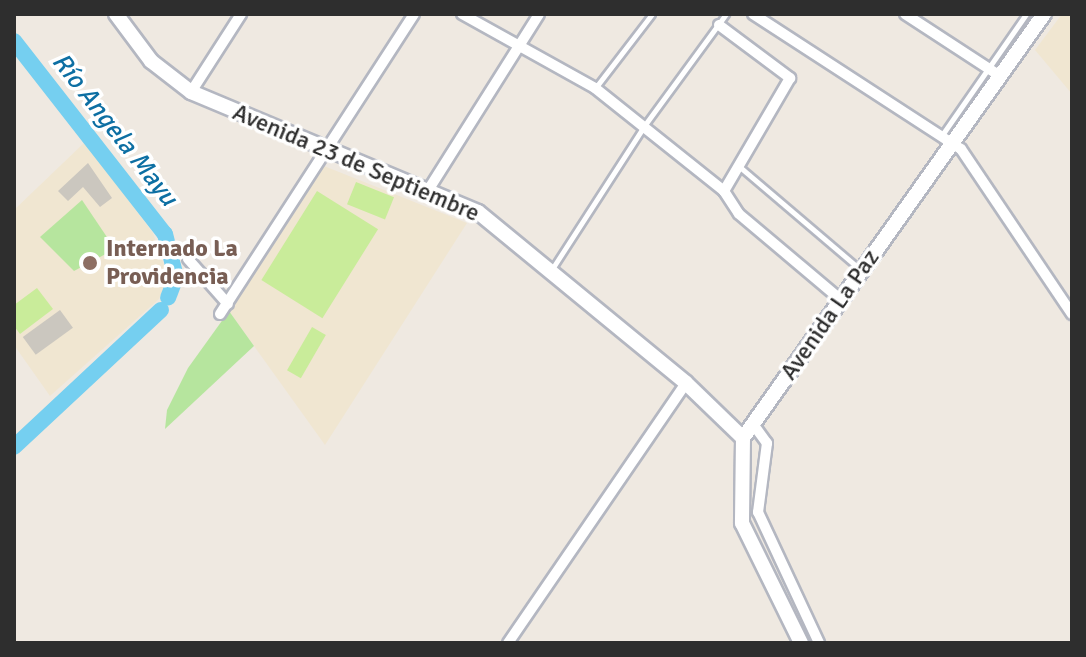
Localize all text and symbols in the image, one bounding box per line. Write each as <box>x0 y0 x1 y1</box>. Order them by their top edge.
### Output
water label: Río Angela Mayu <box>45 47 183 213</box>
street label: Avenida 23 de Septiembre <box>228 98 484 228</box>
place label: Internado La Providencia <box>106 235 238 291</box>
street label: Avenida La Paz <box>775 244 885 386</box>
marker: Internado La Providencia <box>81 254 99 272</box>

